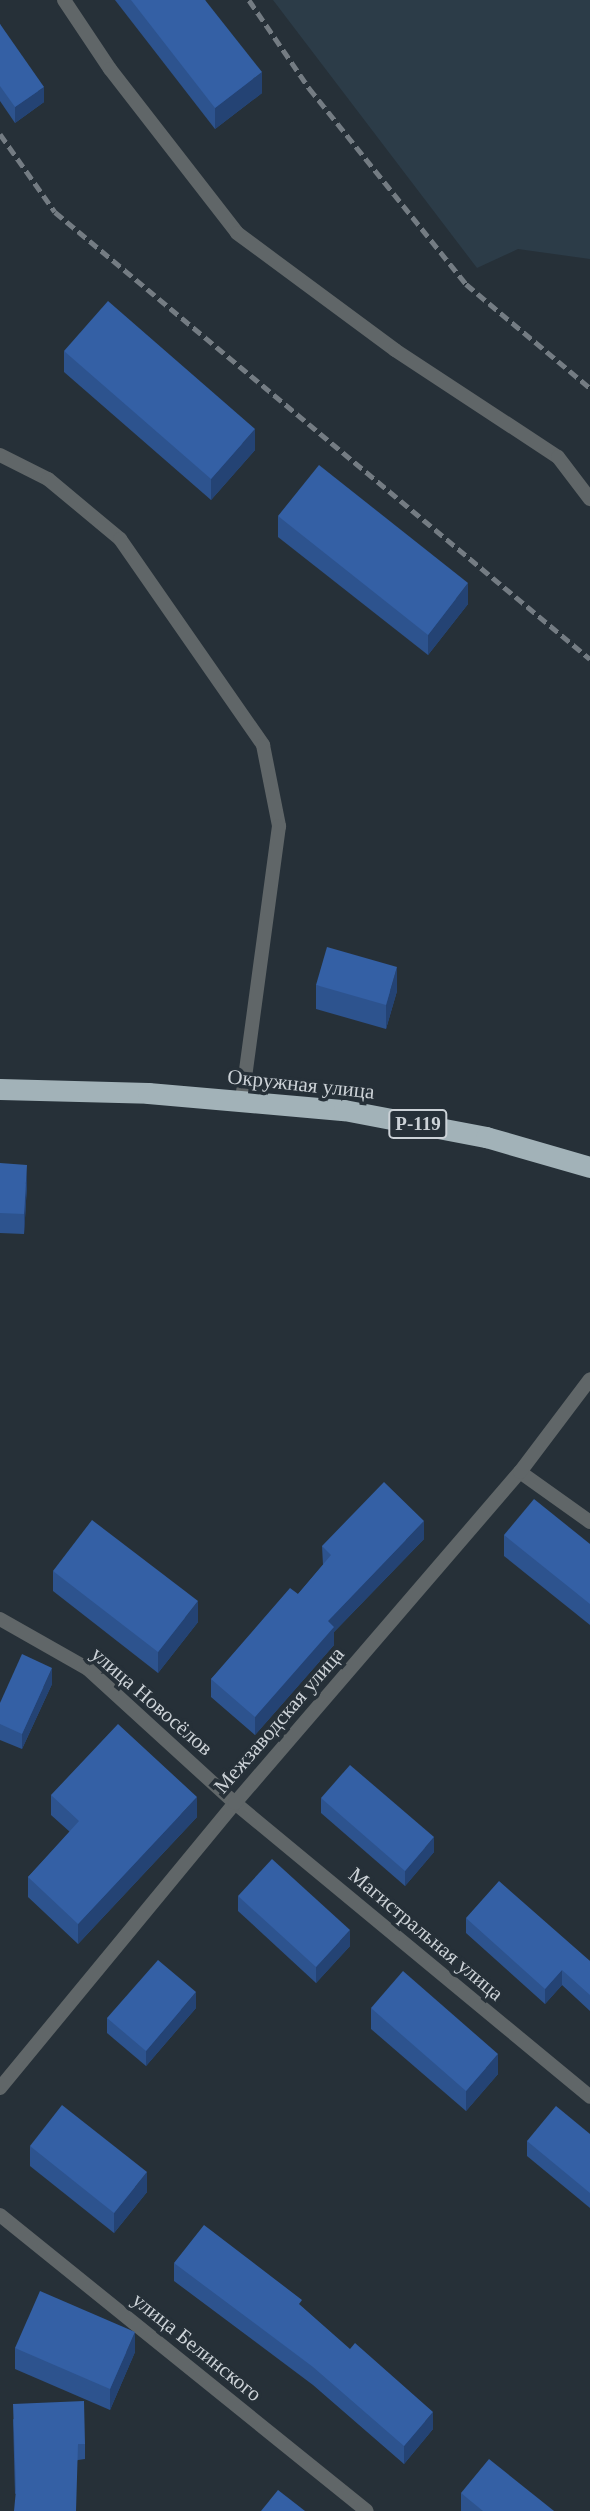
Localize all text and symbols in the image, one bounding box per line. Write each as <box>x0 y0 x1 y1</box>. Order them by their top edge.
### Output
street label: Окружная улица <box>226 1064 376 1104</box>
road number: Р-119 <box>388 1108 448 1140</box>
street label: улица Новосёлов <box>86 1641 218 1761</box>
street label: Межзаводская улица <box>209 1642 349 1798</box>
street label: Магистральная улица <box>344 1862 508 2006</box>
street label: улица Белинского <box>127 2287 267 2407</box>

